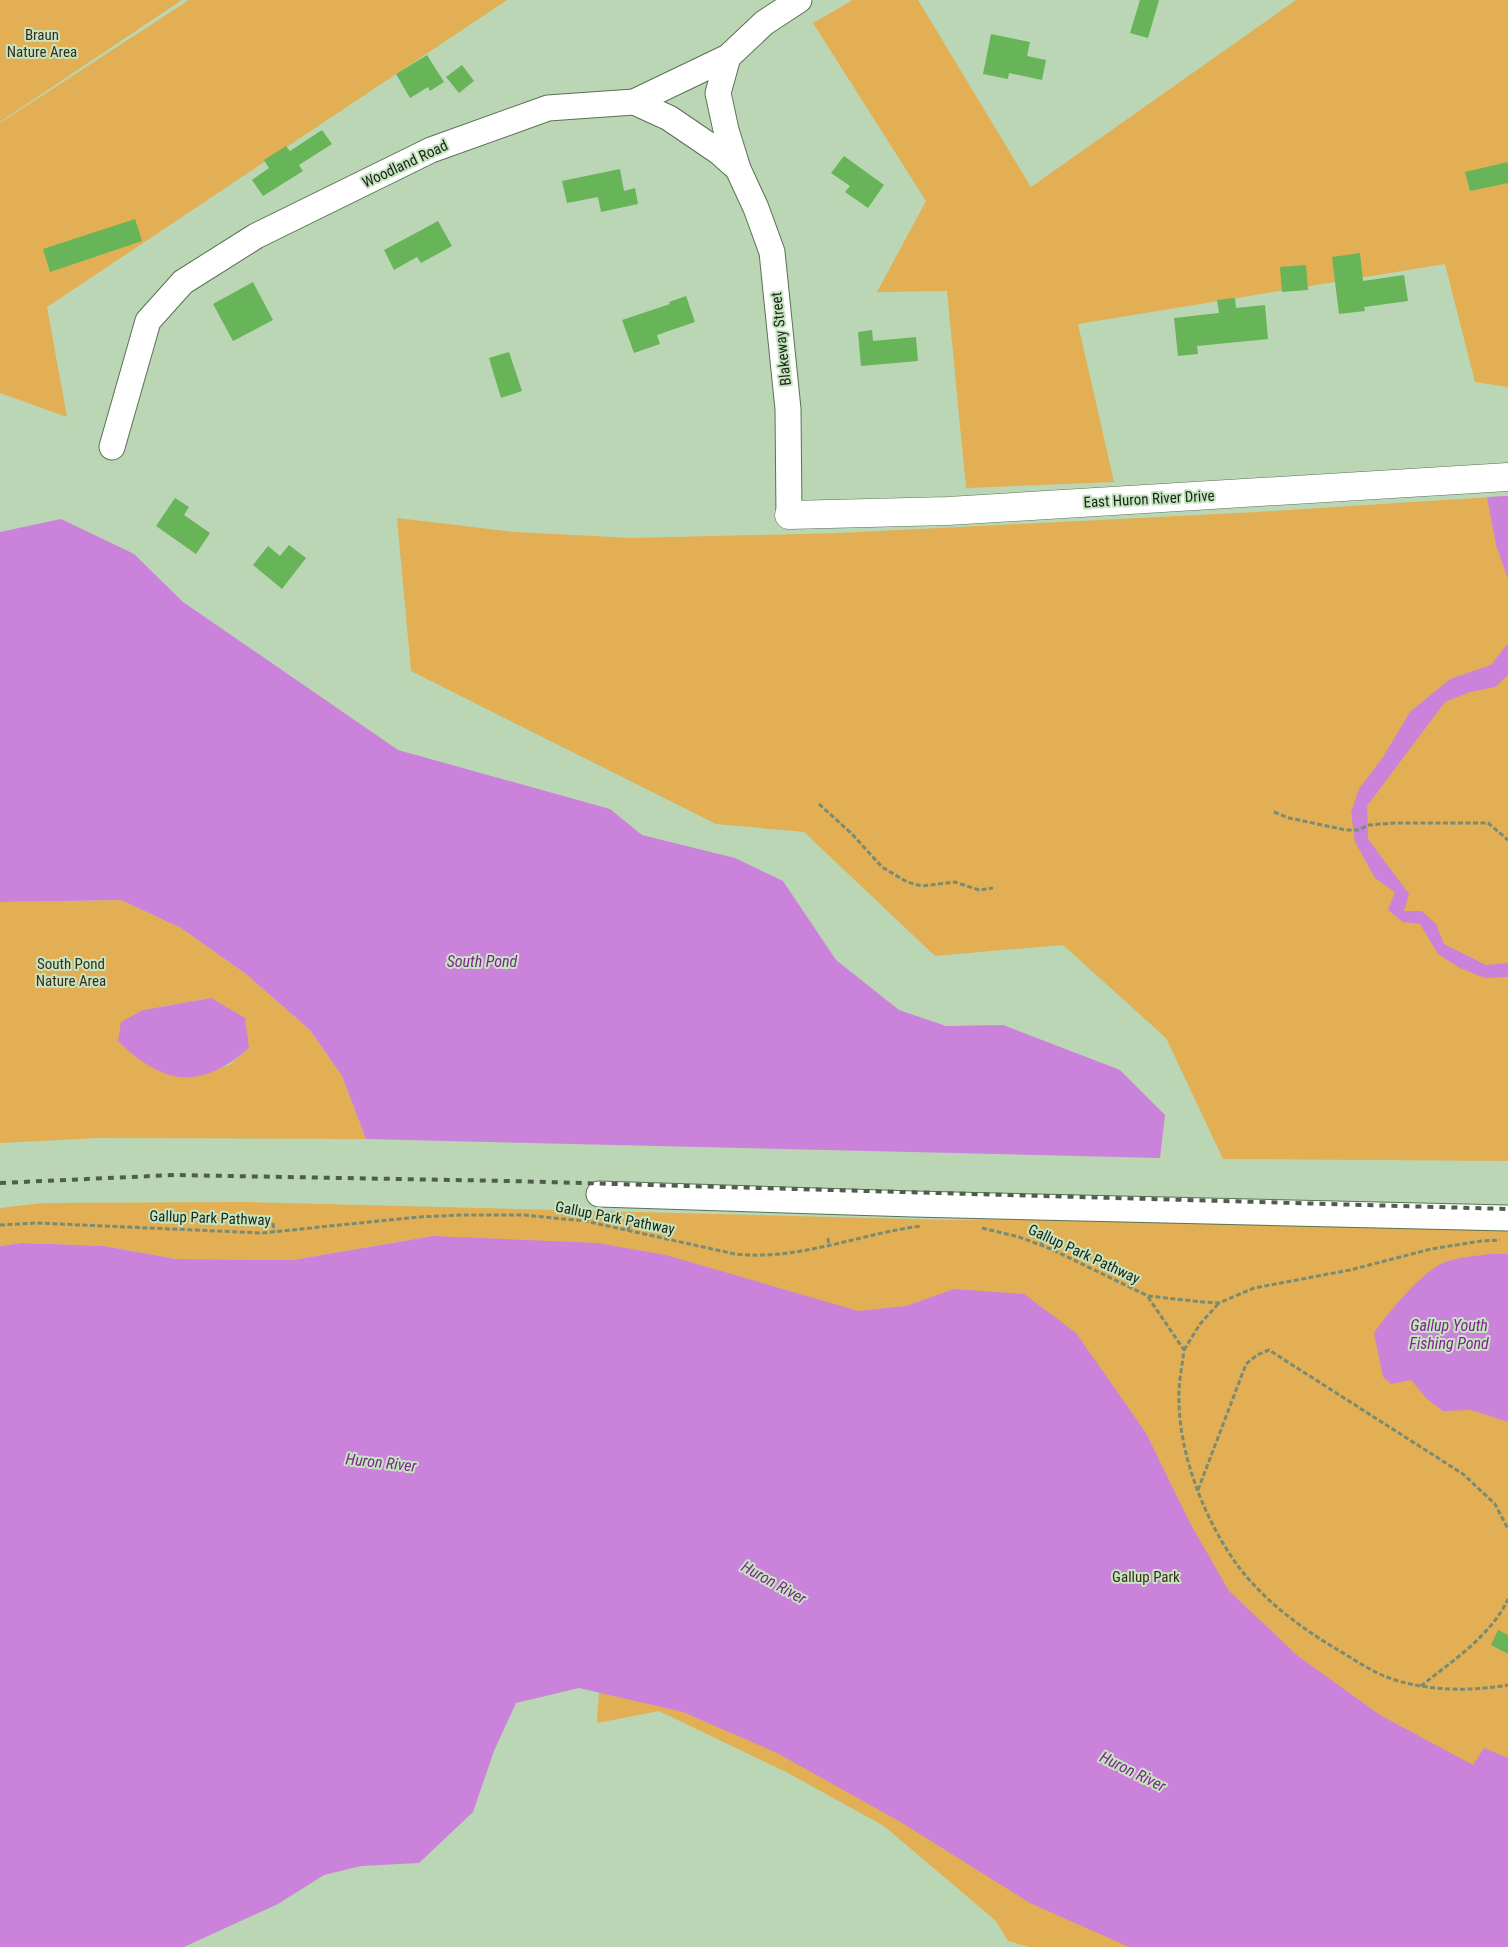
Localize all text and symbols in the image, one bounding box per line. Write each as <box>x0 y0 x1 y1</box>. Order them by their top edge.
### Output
park label: Braun Nature Area <box>7 26 77 61</box>
street label: Woodland Road <box>359 136 451 192</box>
street label: Blakeway Street <box>767 291 795 387</box>
street label: East Huron River Drive <box>1083 487 1215 511</box>
water label: South Pond <box>447 952 518 971</box>
park label: South Pond Nature Area <box>36 955 106 990</box>
street label: Gallup Park Pathway <box>554 1198 676 1238</box>
street label: Gallup Park Pathway <box>149 1207 271 1229</box>
street label: Gallup Park Pathway <box>1025 1220 1143 1288</box>
water label: Gallup Youth Fishing Pond <box>1409 1316 1489 1353</box>
water label: Huron River <box>345 1449 418 1476</box>
water label: Huron River <box>738 1557 811 1609</box>
park label: Gallup Park <box>1112 1568 1180 1586</box>
water label: Huron River <box>1097 1747 1170 1796</box>

